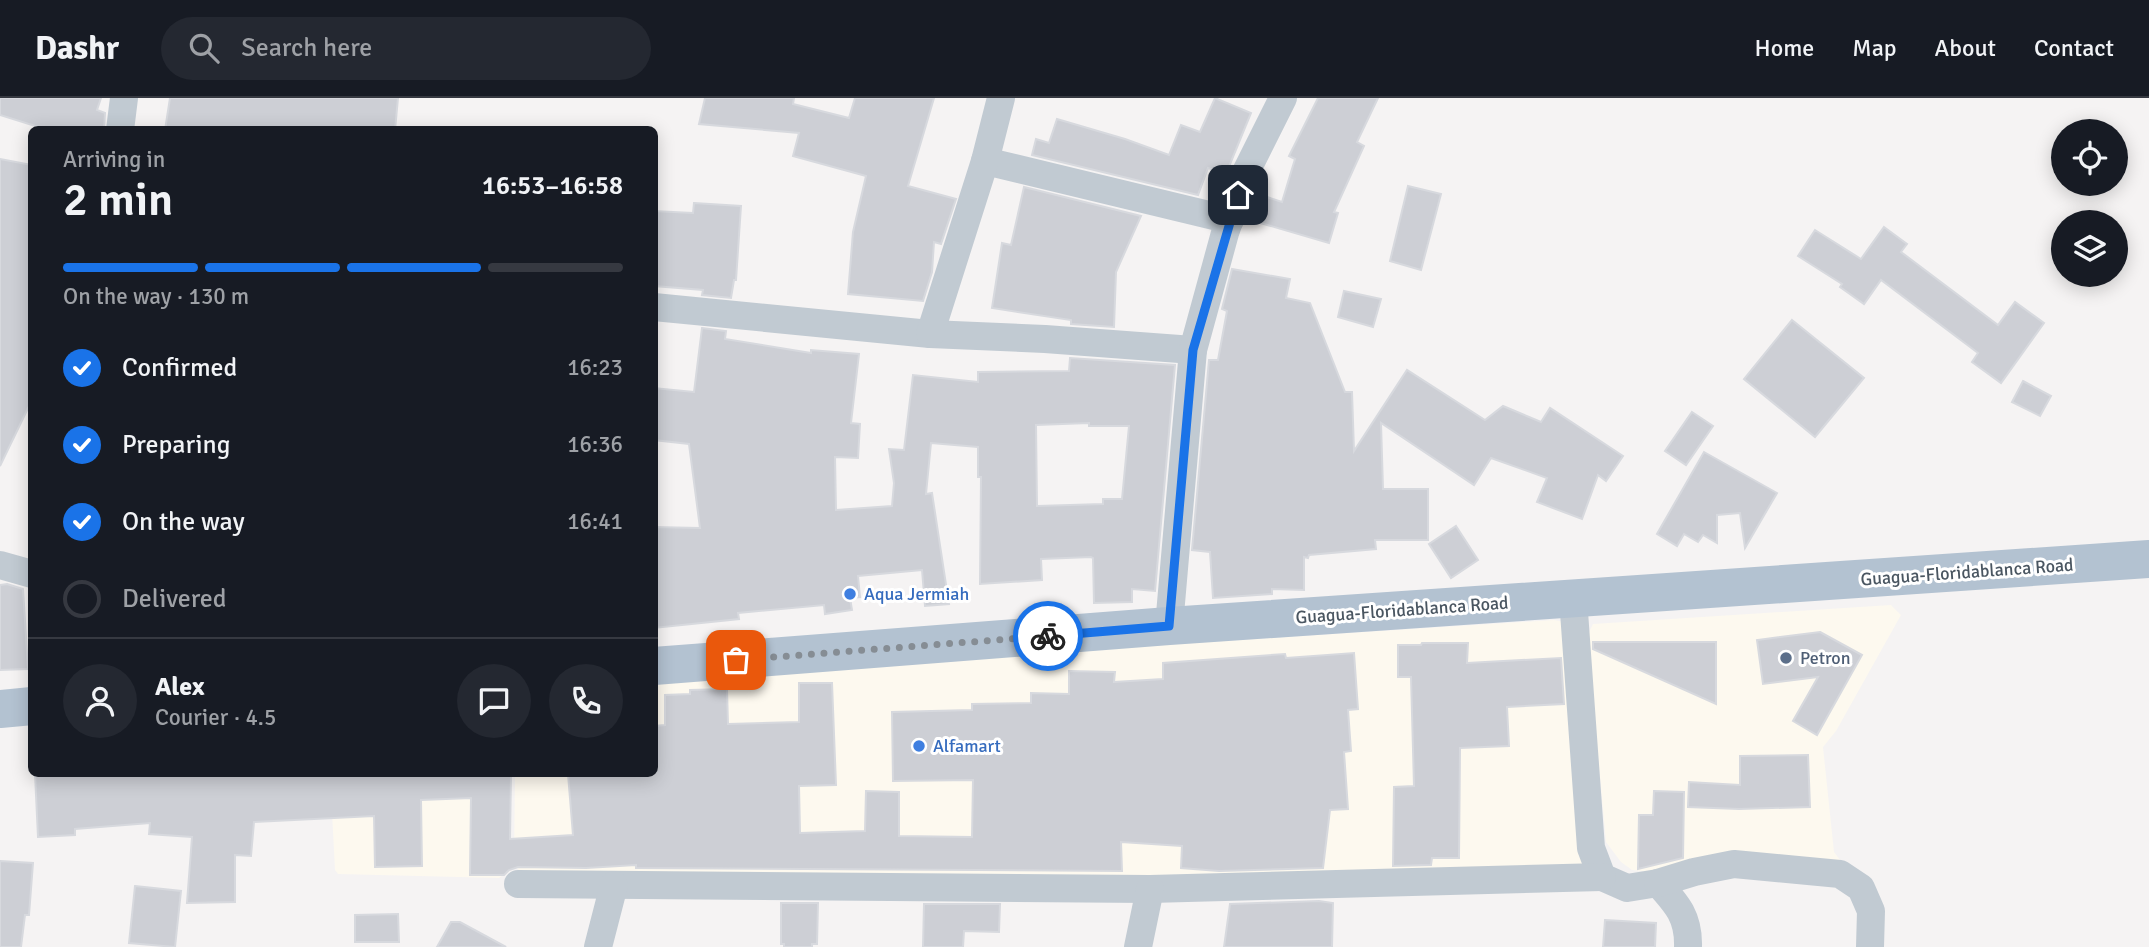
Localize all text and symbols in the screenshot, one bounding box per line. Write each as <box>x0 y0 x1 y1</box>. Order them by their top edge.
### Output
search box <box>161 17 651 80</box>
text: Dashr <box>35 28 119 69</box>
icon: search <box>185 29 223 67</box>
text: Search here <box>241 32 372 64</box>
text: Home <box>1754 33 1814 63</box>
text: Map <box>1852 33 1897 63</box>
text: About <box>1935 33 1996 63</box>
text: Contact <box>2034 33 2114 63</box>
map controls <box>2051 119 2128 287</box>
button: locate <box>2051 119 2128 196</box>
text: Arriving in <box>63 145 165 174</box>
pin <box>1208 165 1268 225</box>
text: 16:53–16:58 <box>482 170 623 202</box>
text: 2 min <box>63 172 173 228</box>
icon: home <box>1219 176 1257 214</box>
button: layers <box>2051 210 2128 287</box>
text: On the way · 130 m <box>63 282 249 311</box>
icon: check <box>63 349 101 387</box>
text: Confirmed <box>122 352 237 384</box>
text: 16:23 <box>567 353 623 382</box>
icon: check <box>63 426 101 464</box>
text: Preparing <box>122 429 230 461</box>
text: 16:36 <box>567 430 623 459</box>
icon: check <box>63 503 101 541</box>
text: On the way <box>122 506 245 538</box>
text: 16:41 <box>567 507 623 536</box>
street label: Guagua-Floridablanca Road <box>1860 554 2074 590</box>
text: Delivered <box>122 583 227 615</box>
place label: Aqua Jermiah <box>864 583 969 605</box>
marker: Aqua Jermiah <box>842 586 858 602</box>
street label: Guagua-Floridablanca Road <box>1295 592 1509 628</box>
courier <box>1013 601 1083 671</box>
icon: bike <box>1029 617 1067 655</box>
pin <box>706 630 766 690</box>
icon: bag <box>717 641 755 679</box>
place label: Petron <box>1800 647 1851 669</box>
marker: Petron <box>1778 650 1794 666</box>
button: person <box>63 664 137 738</box>
button: chat <box>457 664 531 738</box>
button: phone <box>549 664 623 738</box>
text: Alex <box>155 671 205 703</box>
text: Courier · 4.5 <box>155 703 276 732</box>
place label: Alfamart <box>933 735 1001 757</box>
marker: Alfamart <box>911 738 927 754</box>

